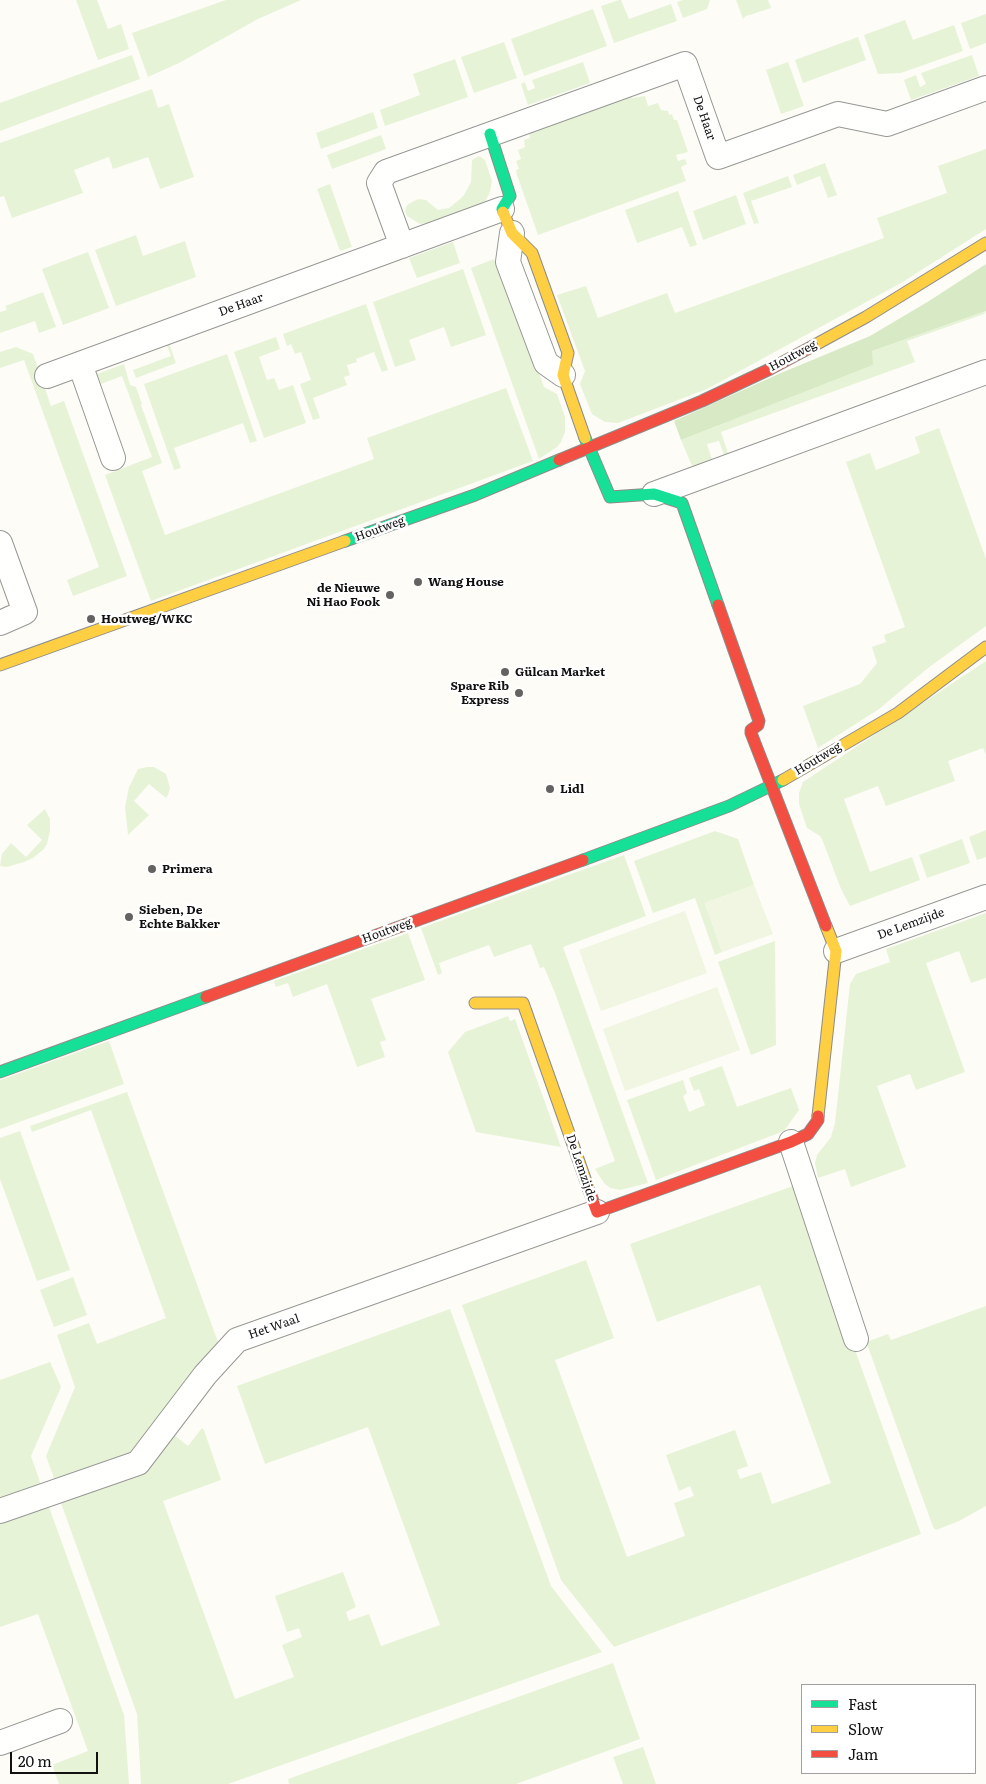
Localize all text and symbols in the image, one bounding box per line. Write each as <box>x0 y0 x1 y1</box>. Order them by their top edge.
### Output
street label: De Haar <box>690 94 718 142</box>
street label: De Haar <box>217 290 265 320</box>
street label: Houtweg <box>767 337 819 375</box>
street label: Houtweg <box>353 513 407 545</box>
place label: Wang House <box>428 575 504 589</box>
marker: Wang House <box>412 576 424 588</box>
place label: de Nieuwe Ni Hao Fook <box>307 581 380 609</box>
marker: de Nieuwe Ni Hao Fook <box>384 589 396 601</box>
place label: Houtweg/WKC <box>101 612 193 626</box>
marker: Houtweg/WKC <box>85 613 97 625</box>
place label: Gülcan Market <box>515 665 605 679</box>
marker: Gülcan Market <box>499 666 511 678</box>
place label: Spare Rib Express <box>451 679 509 707</box>
marker: Spare Rib Express <box>513 687 525 699</box>
street label: Houtweg <box>792 739 844 779</box>
place label: Lidl <box>560 782 584 796</box>
marker: Lidl <box>544 783 556 795</box>
place label: Primera <box>162 862 213 876</box>
marker: Primera <box>146 863 158 875</box>
place label: Sieben, De Echte Bakker <box>139 903 220 931</box>
street label: De Lemzijde <box>876 905 946 943</box>
marker: Sieben, De Echte Bakker <box>123 911 135 923</box>
street label: Houtweg <box>360 915 414 947</box>
street label: De Lemzijde <box>563 1132 599 1204</box>
street label: Het Waal <box>247 1312 301 1342</box>
legend <box>801 1684 976 1774</box>
text: Fast <box>848 1692 877 1715</box>
text: Slow <box>848 1717 883 1740</box>
scale bar <box>12 1742 100 1774</box>
text: Jam <box>848 1742 878 1765</box>
text: 20 m <box>18 1749 52 1772</box>

